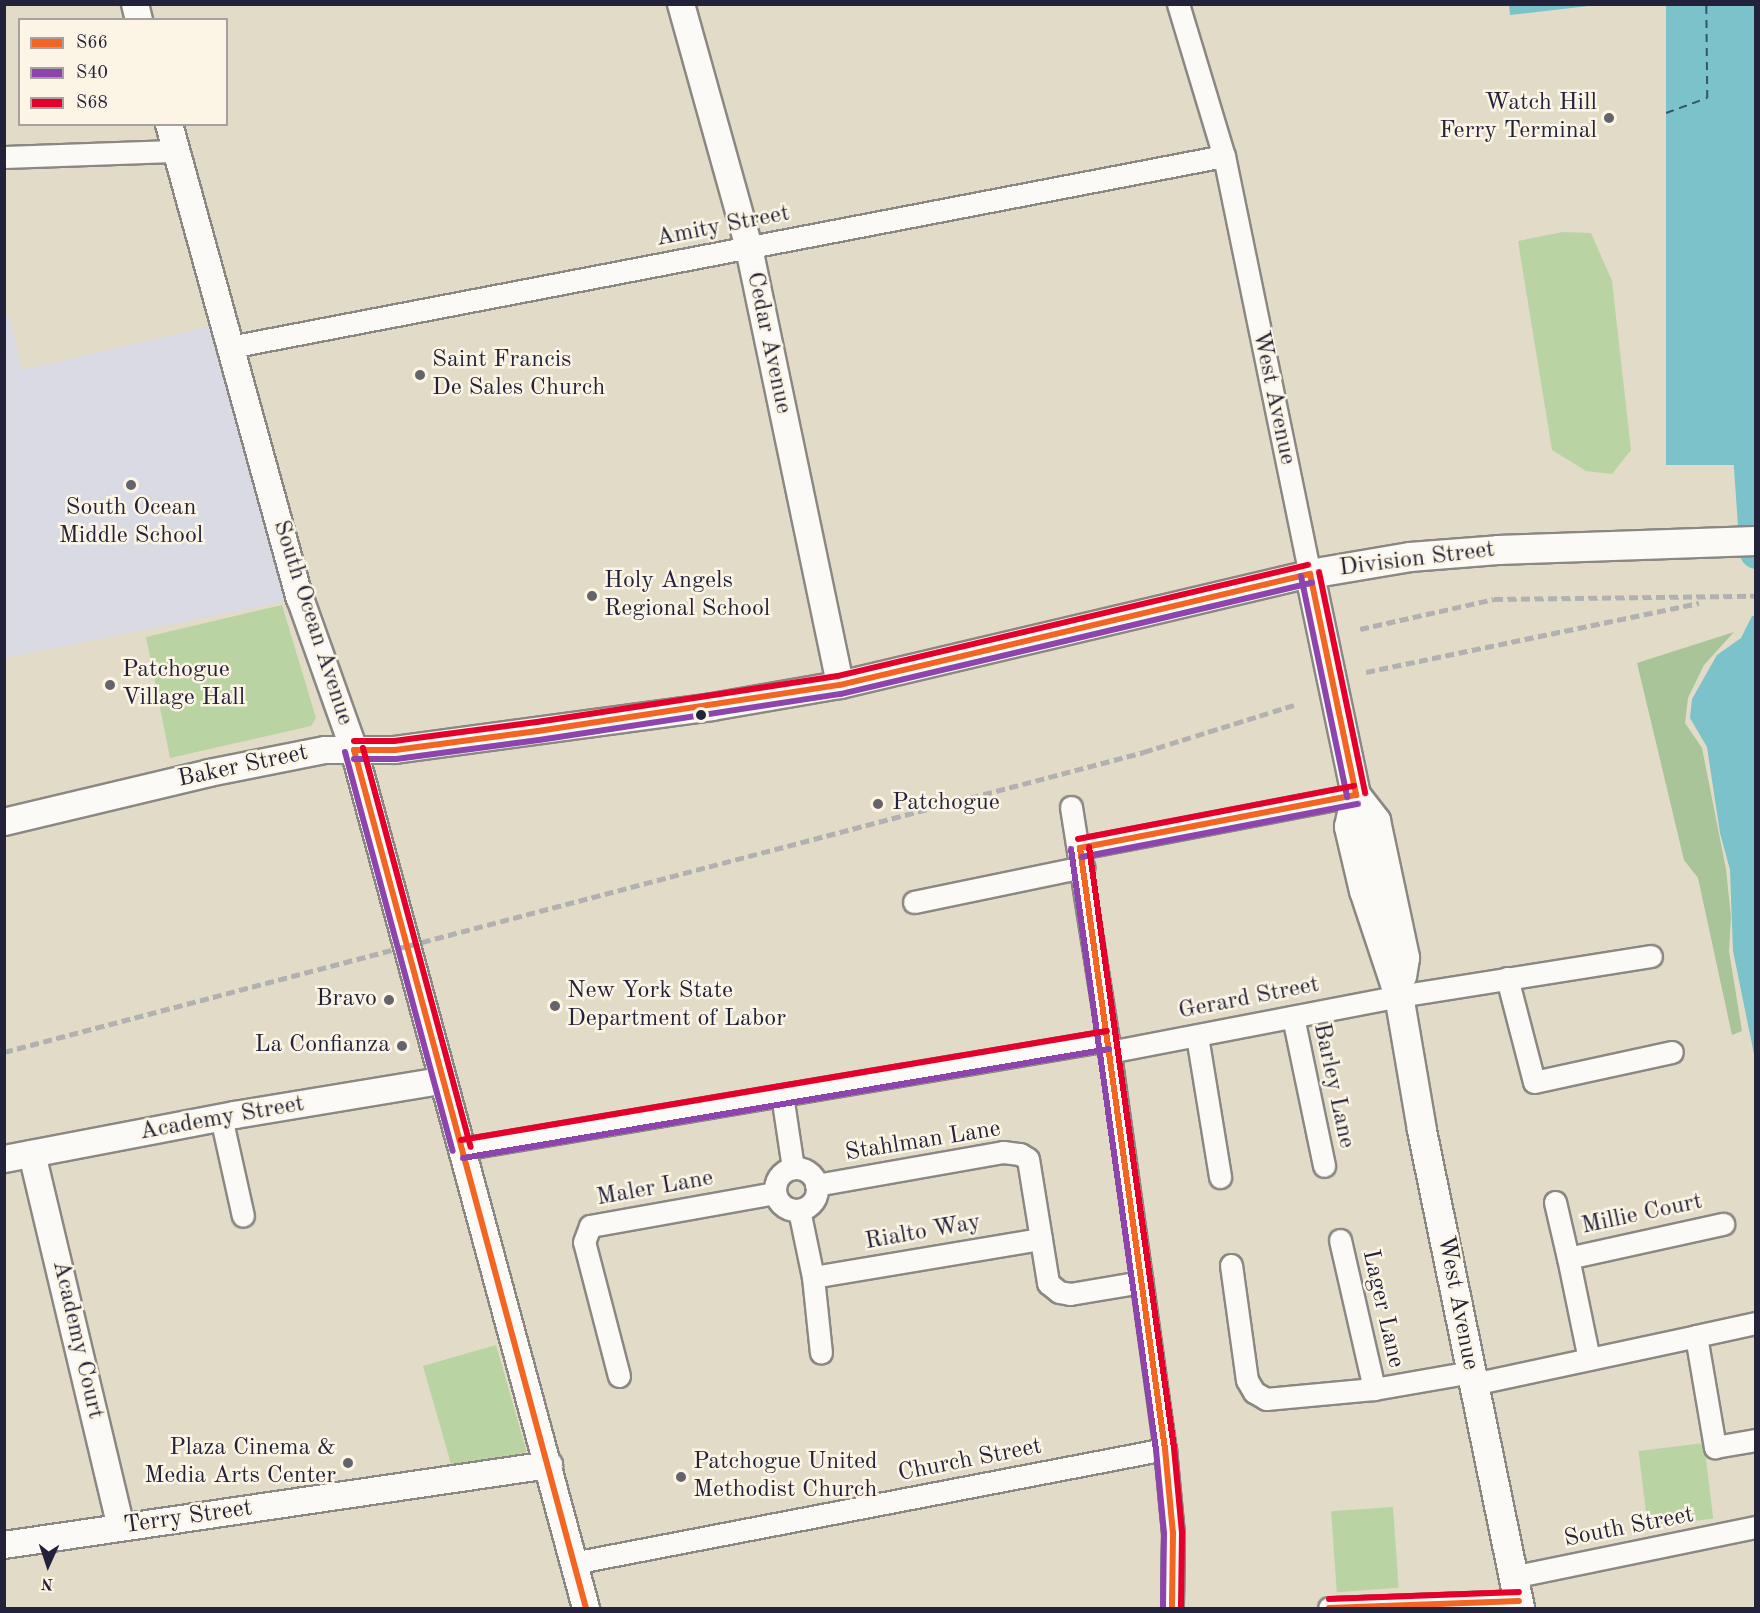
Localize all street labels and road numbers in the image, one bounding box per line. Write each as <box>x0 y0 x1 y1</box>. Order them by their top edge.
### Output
street label: Amity Street <box>654 200 792 254</box>
street label: Cedar Avenue <box>739 269 797 417</box>
street label: West Avenue <box>1245 328 1301 468</box>
street label: South Ocean Avenue <box>265 517 359 729</box>
street label: Division Street <box>1338 536 1496 584</box>
street label: Baker Street <box>175 739 311 795</box>
street label: Gerard Street <box>1176 971 1322 1027</box>
street label: Barley Lane <box>1306 1021 1360 1151</box>
street label: Academy Street <box>138 1090 306 1148</box>
street label: Stahlman Lane <box>843 1115 1003 1169</box>
street label: Maler Lane <box>594 1165 716 1213</box>
street label: Millie Court <box>1579 1188 1705 1242</box>
street label: Rialto Way <box>863 1209 983 1257</box>
street label: West Avenue <box>1430 1233 1484 1373</box>
street label: Lager Lane <box>1354 1247 1410 1371</box>
street label: Academy Court <box>45 1258 109 1422</box>
street label: Church Street <box>896 1433 1044 1489</box>
street label: Terry Street <box>122 1495 254 1541</box>
street label: South Street <box>1562 1501 1696 1555</box>

